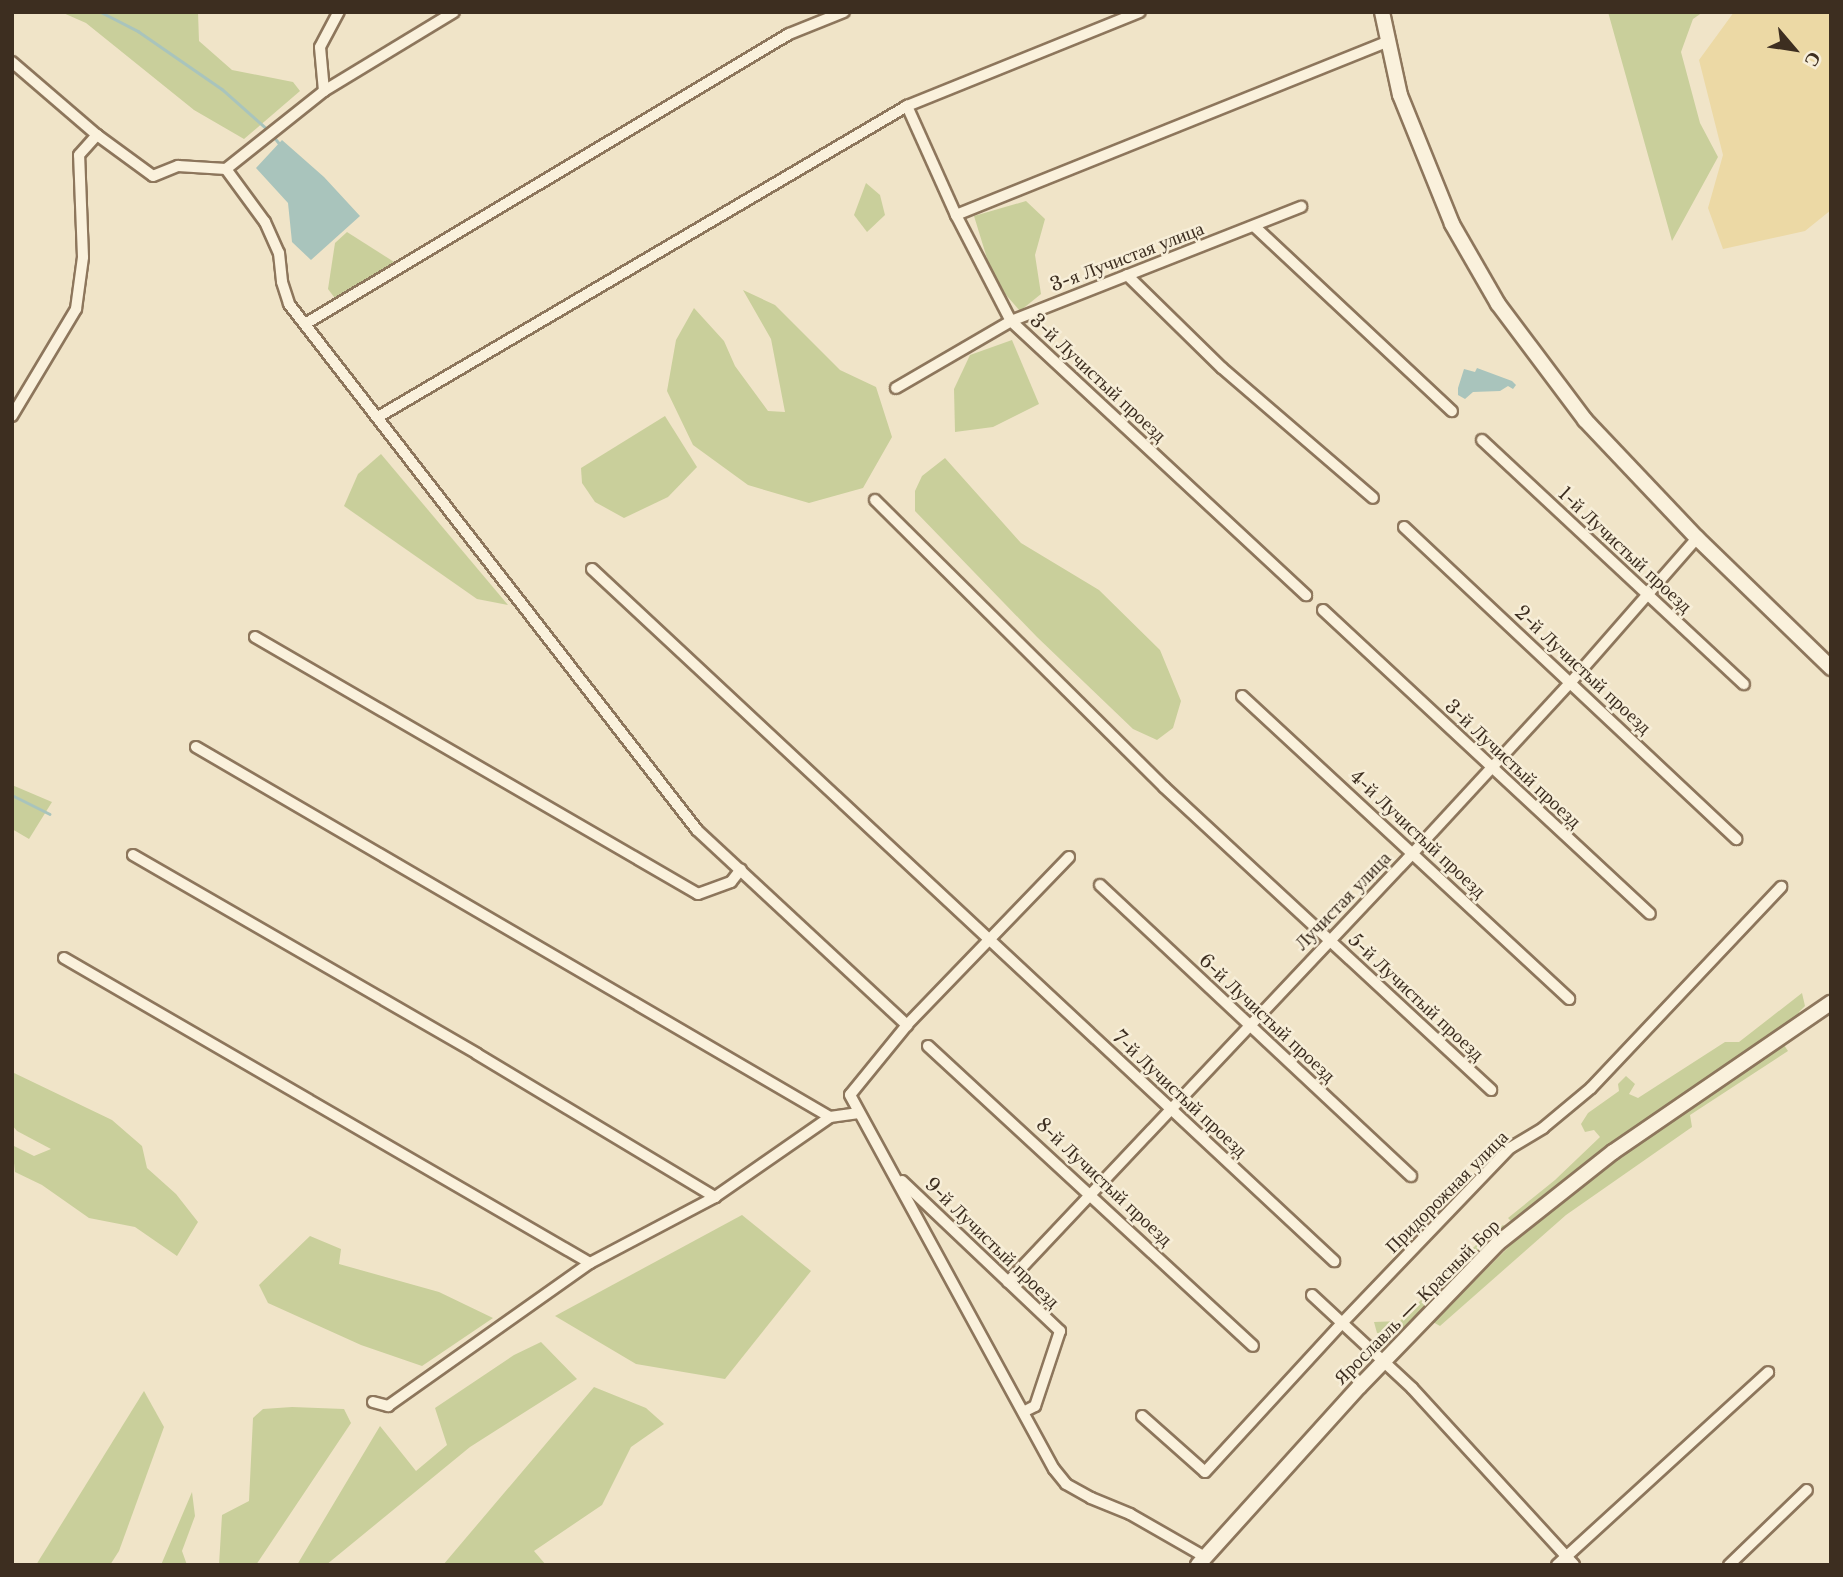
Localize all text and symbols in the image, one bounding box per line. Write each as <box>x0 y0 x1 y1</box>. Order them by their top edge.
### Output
north arrow <box>1759 14 1829 84</box>
text: С <box>1799 48 1826 71</box>
street label: 3-я Лучистая улица <box>1047 217 1207 297</box>
street label: 3-й Лучистый проезд <box>1025 309 1171 447</box>
street label: 1-й Лучистый проезд <box>1553 482 1697 618</box>
street label: 2-й Лучистый проезд <box>1510 601 1656 739</box>
street label: 3-й Лучистый проезд <box>1440 695 1586 833</box>
street label: 4-й Лучистый проезд <box>1345 765 1491 903</box>
street label: Лучистая улица <box>1290 847 1396 955</box>
street label: 5-й Лучистый проезд <box>1344 928 1488 1066</box>
street label: 6-й Лучистый проезд <box>1194 949 1340 1087</box>
street label: 7-й Лучистый проезд <box>1108 1026 1252 1162</box>
street label: 8-й Лучистый проезд <box>1031 1113 1177 1251</box>
street label: Придорожная улица <box>1381 1126 1513 1258</box>
street label: 9-й Лучистый проезд <box>920 1173 1064 1313</box>
street label: Ярославль — Красный Бор <box>1329 1214 1505 1390</box>

